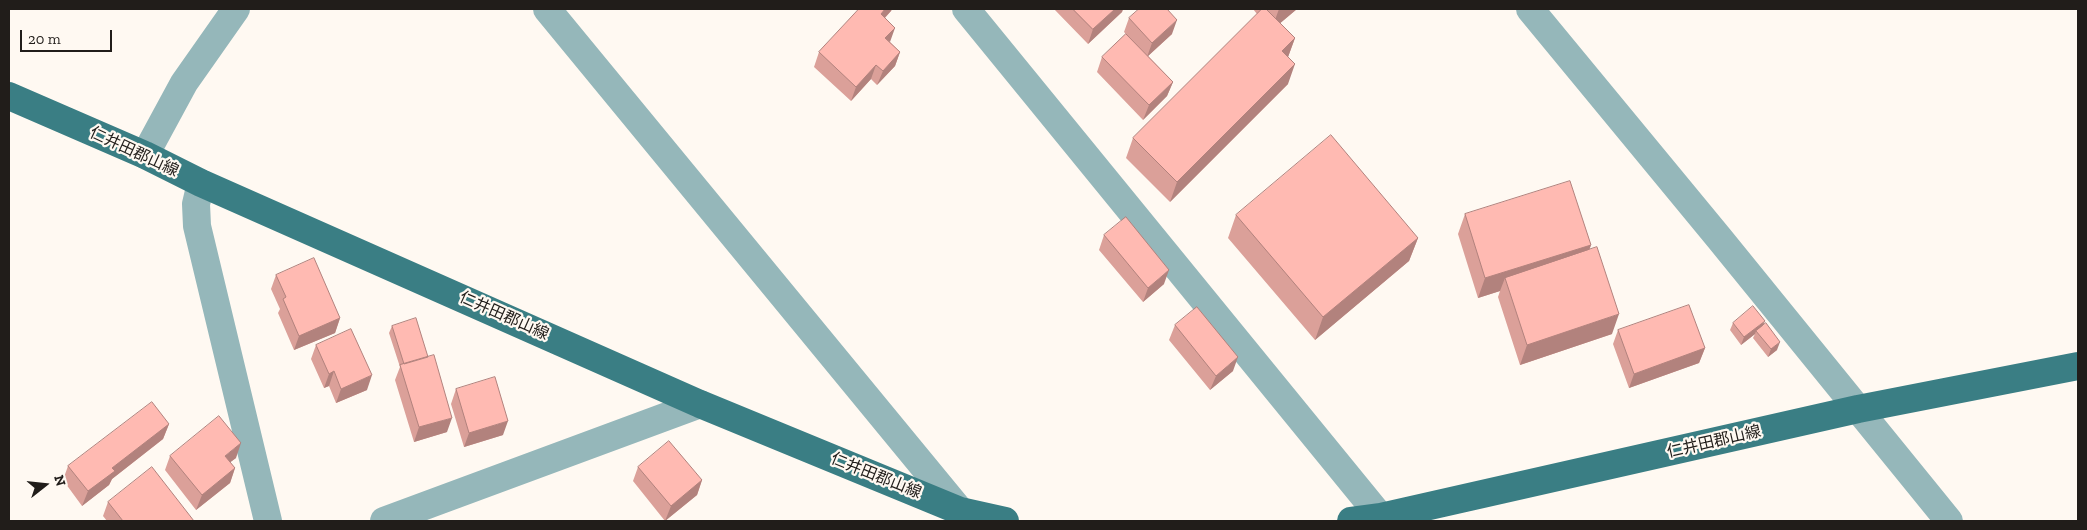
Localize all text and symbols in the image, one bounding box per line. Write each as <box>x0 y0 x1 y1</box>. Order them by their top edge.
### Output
scale bar <box>22 20 115 52</box>
text: 20 m <box>28 30 61 48</box>
street label: 仁井田郡山線 <box>86 123 182 181</box>
street label: 仁井田郡山線 <box>456 288 552 344</box>
street label: 仁井田郡山線 <box>1665 422 1763 462</box>
street label: 仁井田郡山線 <box>828 449 924 503</box>
north arrow <box>20 460 70 510</box>
text: N <box>50 473 70 488</box>

